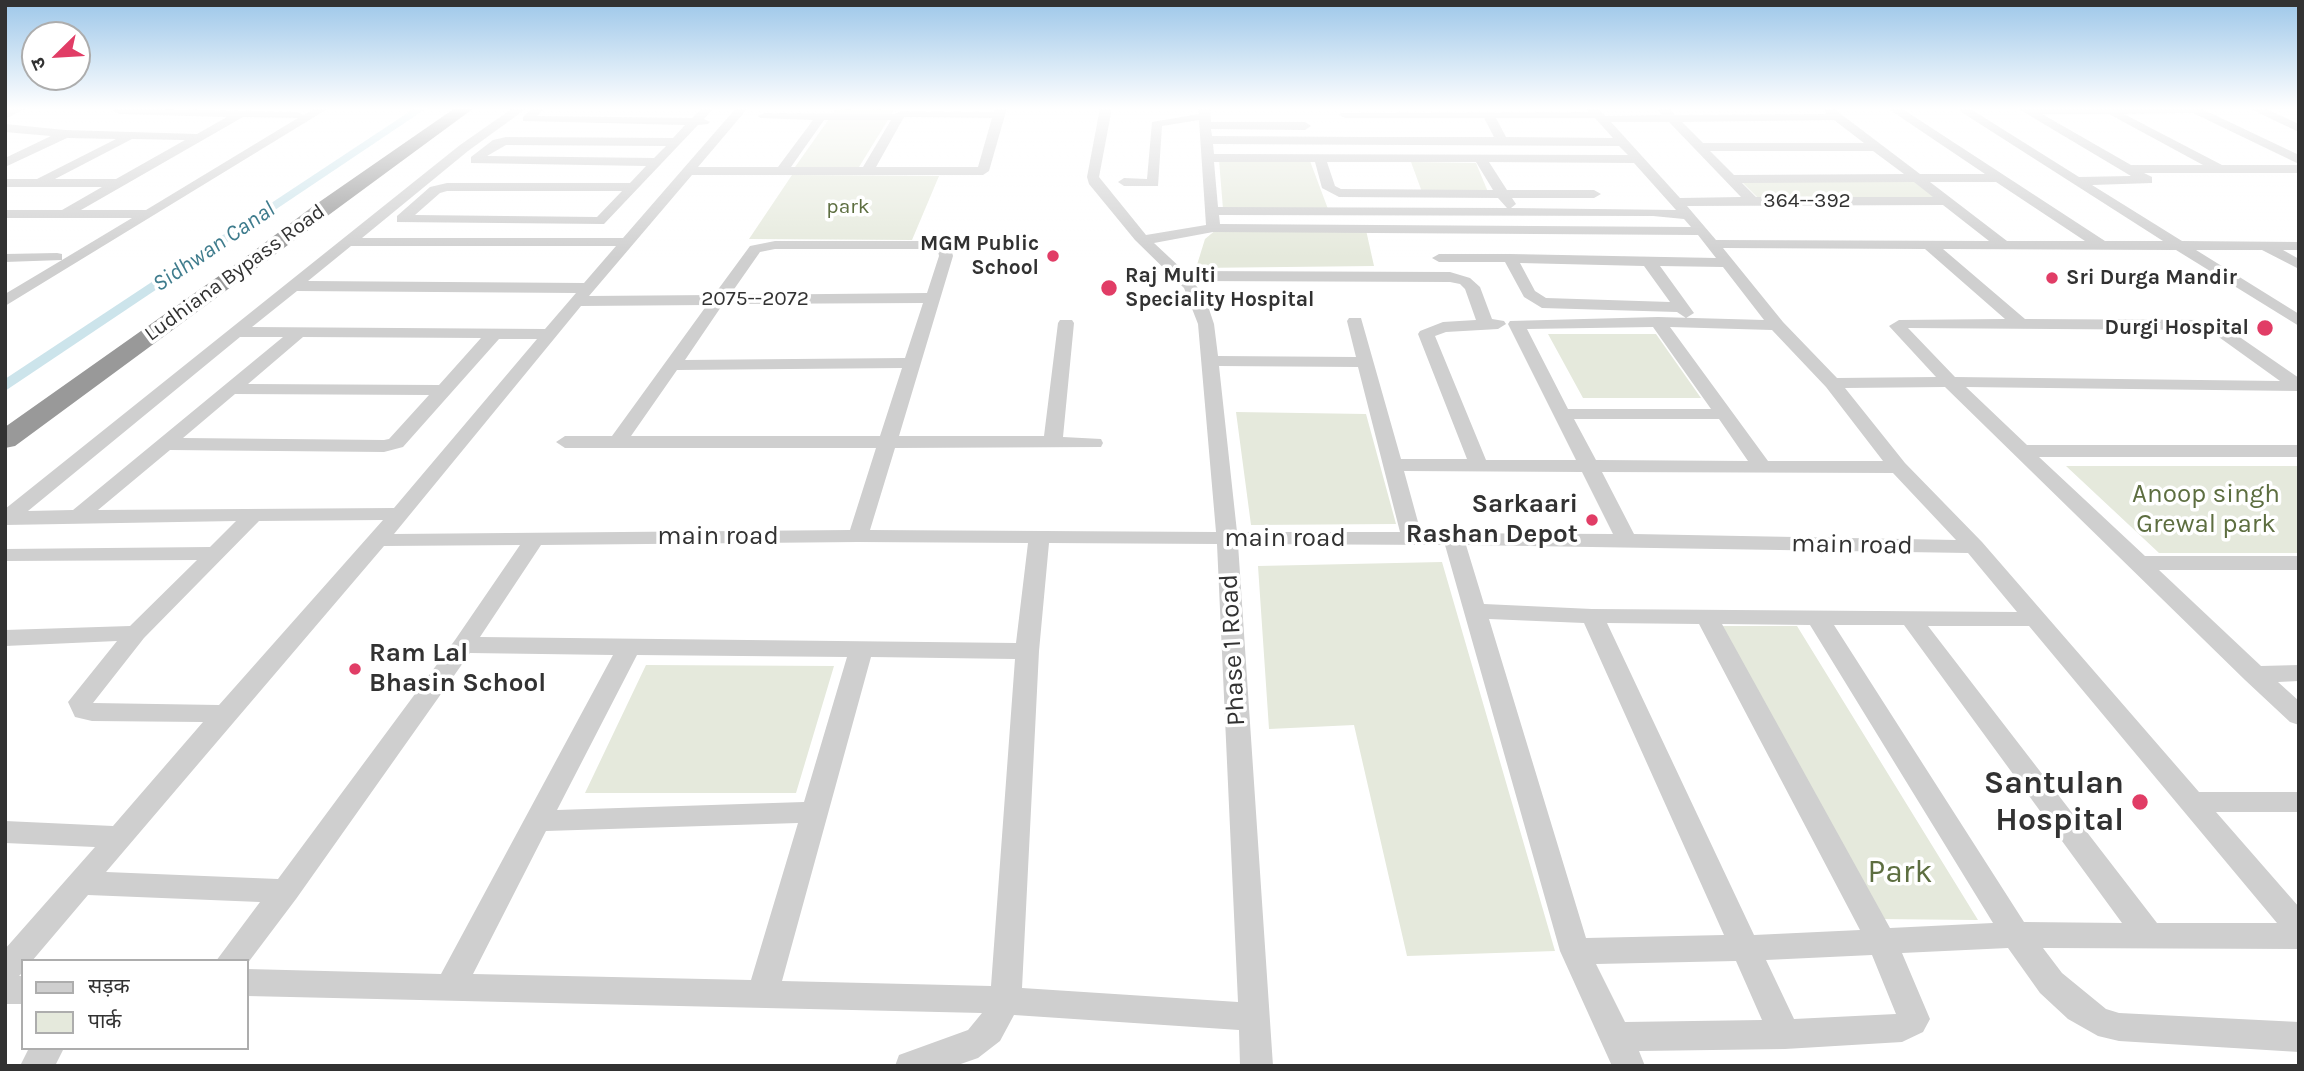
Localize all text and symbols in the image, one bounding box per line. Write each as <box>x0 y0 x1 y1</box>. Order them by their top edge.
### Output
north arrow <box>21 21 91 91</box>
text: उ <box>26 54 51 73</box>
street label: 364--392 <box>1763 188 1851 214</box>
park label: park <box>826 194 870 220</box>
water label: Sidhwan Canal <box>148 196 280 298</box>
street label: Ludhiana Bypass Road <box>140 199 330 347</box>
place label: MGM Public School <box>920 231 1039 281</box>
marker: MGM Public School <box>1045 248 1061 264</box>
place label: Raj Multi Speciality Hospital <box>1125 263 1315 313</box>
place label: Sri Durga Mandir <box>2066 265 2237 291</box>
marker: Sri Durga Mandir <box>2044 270 2060 286</box>
marker: Raj Multi Speciality Hospital <box>1099 278 1119 298</box>
street label: 2075--2072 <box>701 286 809 312</box>
place label: Durgi Hospital <box>2104 315 2249 341</box>
marker: Durgi Hospital <box>2255 318 2275 338</box>
park label: Anoop singh Grewal park <box>2132 479 2280 540</box>
place label: Sarkaari Rashan Depot <box>1406 489 1578 550</box>
marker: Sarkaari Rashan Depot <box>1584 512 1600 528</box>
street label: main road <box>657 521 779 553</box>
street label: main road <box>1224 523 1346 555</box>
street label: main road <box>1791 528 1913 562</box>
street label: Phase 1 Road <box>1213 573 1253 727</box>
place label: Ram Lal Bhasin School <box>369 638 546 700</box>
marker: Ram Lal Bhasin School <box>347 661 363 677</box>
place label: Santulan Hospital <box>1984 765 2124 840</box>
marker: Santulan Hospital <box>2130 792 2150 812</box>
park label: Park <box>1868 854 1932 892</box>
legend <box>21 959 248 1050</box>
text: सड़क <box>88 974 130 998</box>
text: पार्क <box>88 1009 122 1033</box>

